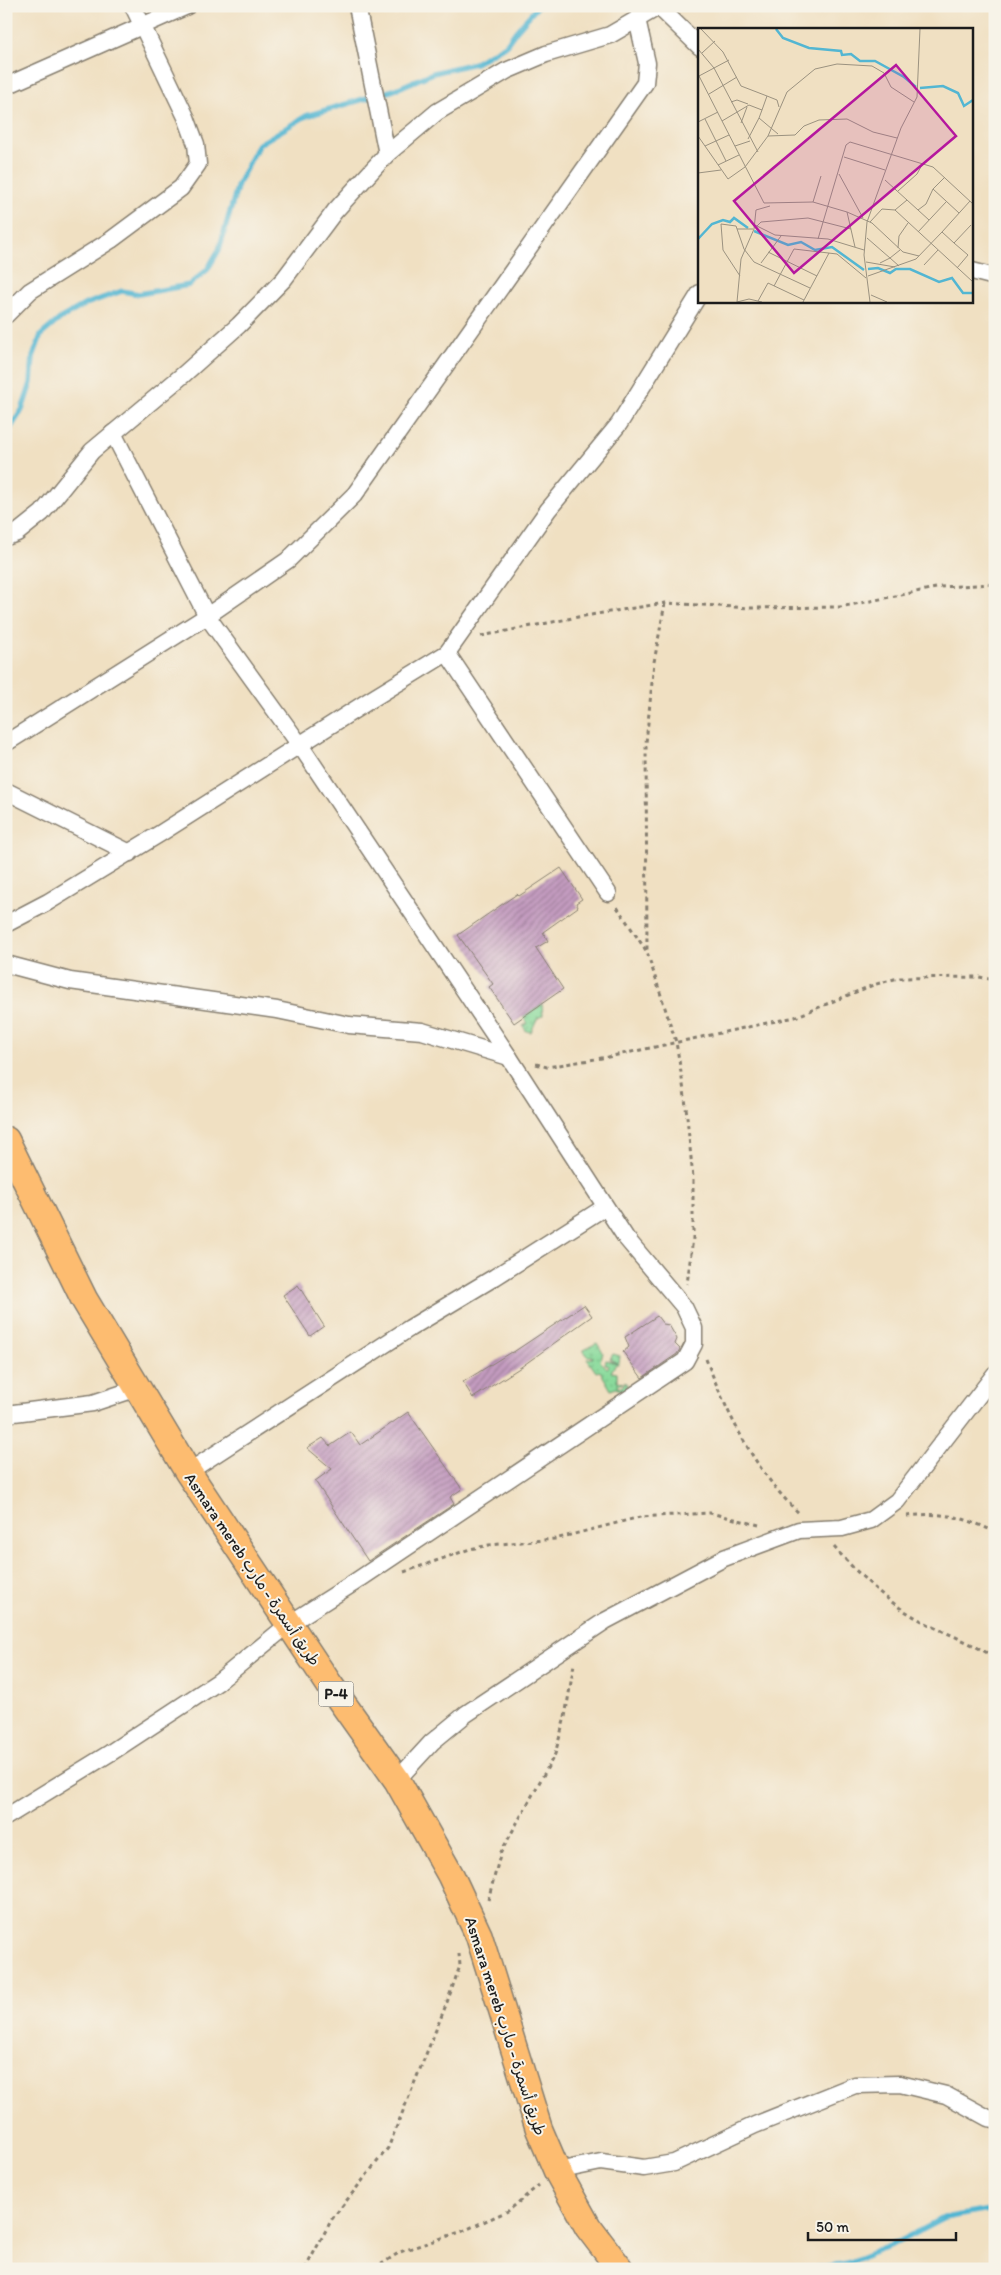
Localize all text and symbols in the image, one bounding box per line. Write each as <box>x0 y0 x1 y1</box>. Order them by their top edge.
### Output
inset map <box>698 28 974 302</box>
street label: Asmara mereb طريق أسمرة - مارب <box>181 1469 324 1670</box>
road number: P-4 <box>318 1682 354 1706</box>
street label: Asmara mereb طريق أسمرة - مارب <box>461 1914 550 2138</box>
scale bar <box>808 2210 956 2242</box>
text: 50 m <box>816 2218 849 2236</box>

